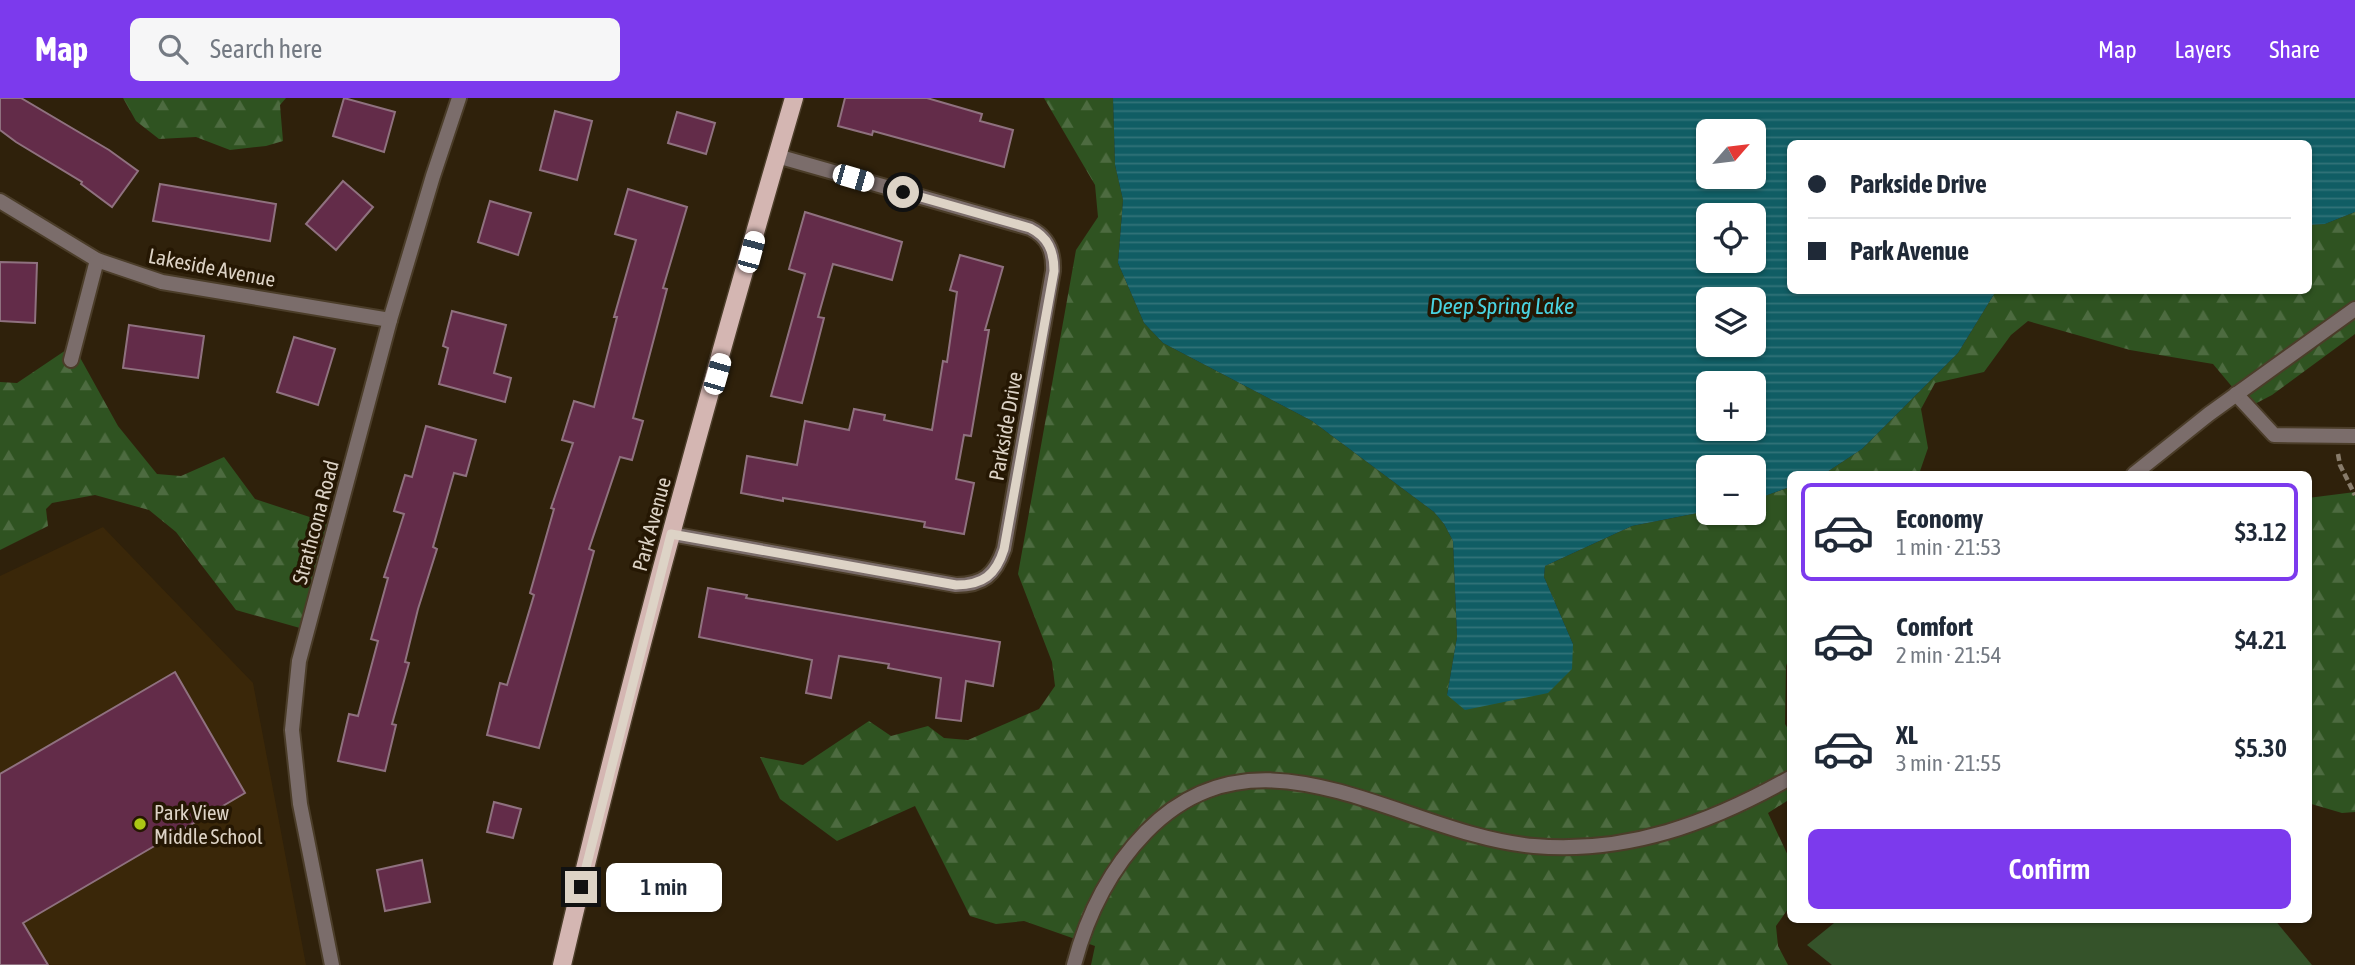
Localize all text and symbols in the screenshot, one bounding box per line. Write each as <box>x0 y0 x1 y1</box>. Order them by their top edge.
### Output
search box <box>130 18 620 81</box>
text: Map <box>35 30 88 68</box>
icon: search <box>154 30 192 68</box>
text: Search here <box>210 34 322 64</box>
text: Map <box>2098 36 2137 63</box>
text: Layers <box>2175 36 2231 63</box>
text: Share <box>2269 36 2320 63</box>
north arrow <box>1696 119 1766 189</box>
map controls <box>1696 119 1766 525</box>
car <box>830 162 877 194</box>
text: Parkside Drive <box>1850 169 1987 199</box>
route start <box>887 176 919 208</box>
button: locate <box>1696 203 1766 273</box>
car <box>736 229 767 275</box>
text: Park Avenue <box>1850 236 1969 266</box>
street label: Lakeside Avenue <box>146 243 278 291</box>
button: layers <box>1696 287 1766 357</box>
water label: Deep Spring Lake <box>1430 293 1574 319</box>
car <box>702 351 733 397</box>
street label: Parkside Drive <box>984 370 1026 482</box>
button: + <box>1696 371 1766 441</box>
button: − <box>1696 455 1766 525</box>
street label: Strathcona Road <box>287 457 343 587</box>
street label: Park Avenue <box>627 474 675 574</box>
icon: car <box>1812 501 1875 564</box>
text: Economy <box>1896 504 1983 534</box>
text: $3.12 <box>2235 517 2287 547</box>
text: 1 min · 21:53 <box>1896 534 2002 560</box>
icon: car <box>1812 609 1875 672</box>
text: Comfort <box>1896 612 1973 642</box>
text: $4.21 <box>2235 625 2287 655</box>
text: 2 min · 21:54 <box>1896 642 2002 668</box>
icon: car <box>1812 717 1875 780</box>
text: XL <box>1896 720 1918 750</box>
text: $5.30 <box>2235 733 2287 763</box>
text: 3 min · 21:55 <box>1896 750 2002 776</box>
place label: Park View Middle School <box>154 800 263 848</box>
marker: Park View Middle School <box>132 816 148 832</box>
button: Confirm <box>1808 829 2291 909</box>
callout: 1 min <box>606 862 721 912</box>
route end <box>565 871 597 903</box>
text: 1 min <box>641 874 687 900</box>

